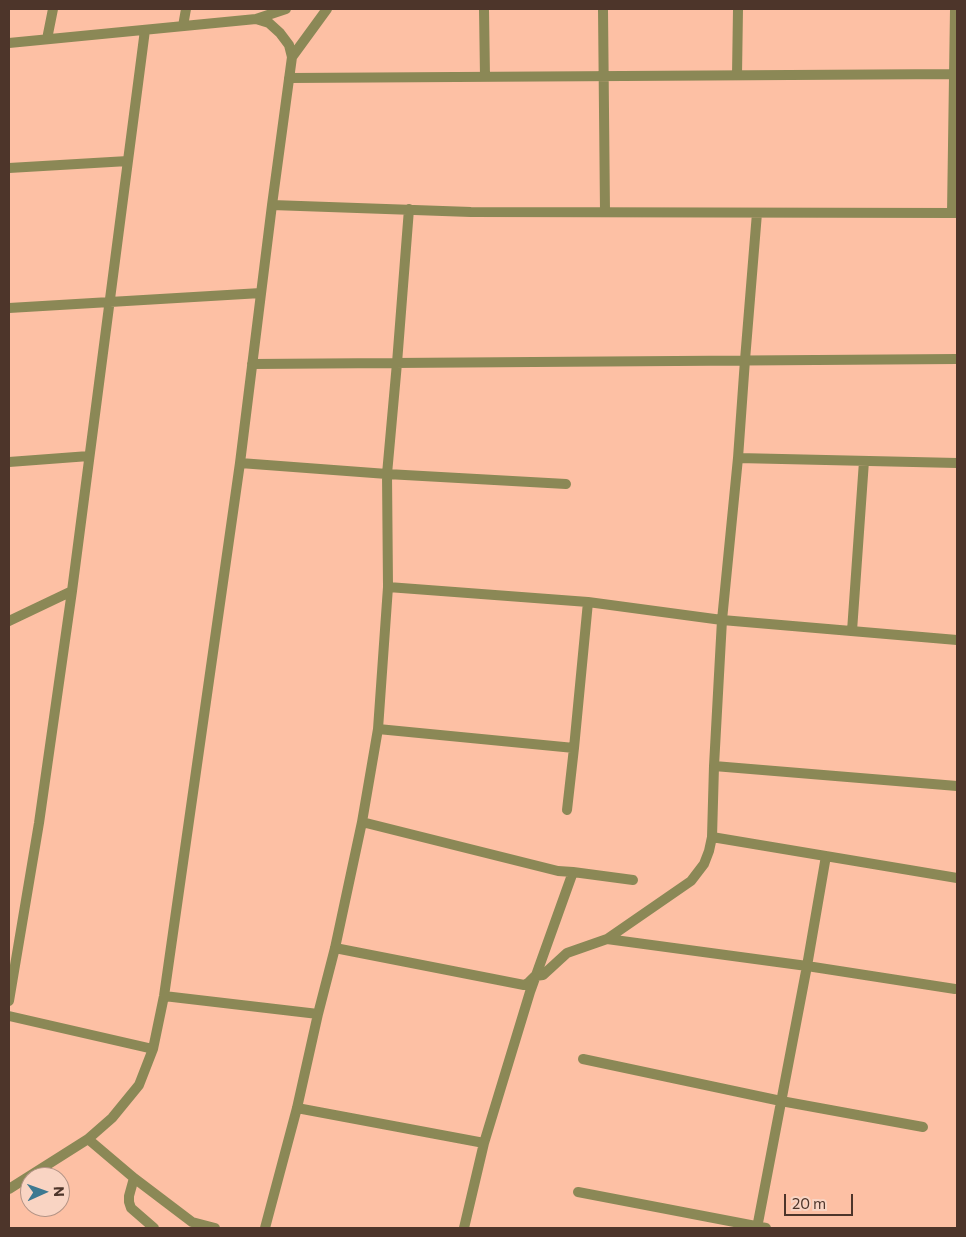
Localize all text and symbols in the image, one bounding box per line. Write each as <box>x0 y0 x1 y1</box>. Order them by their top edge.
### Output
north arrow <box>20 1167 70 1217</box>
scale bar <box>786 1184 855 1216</box>
text: N <box>51 1186 68 1197</box>
text: 20 m <box>792 1194 826 1212</box>

